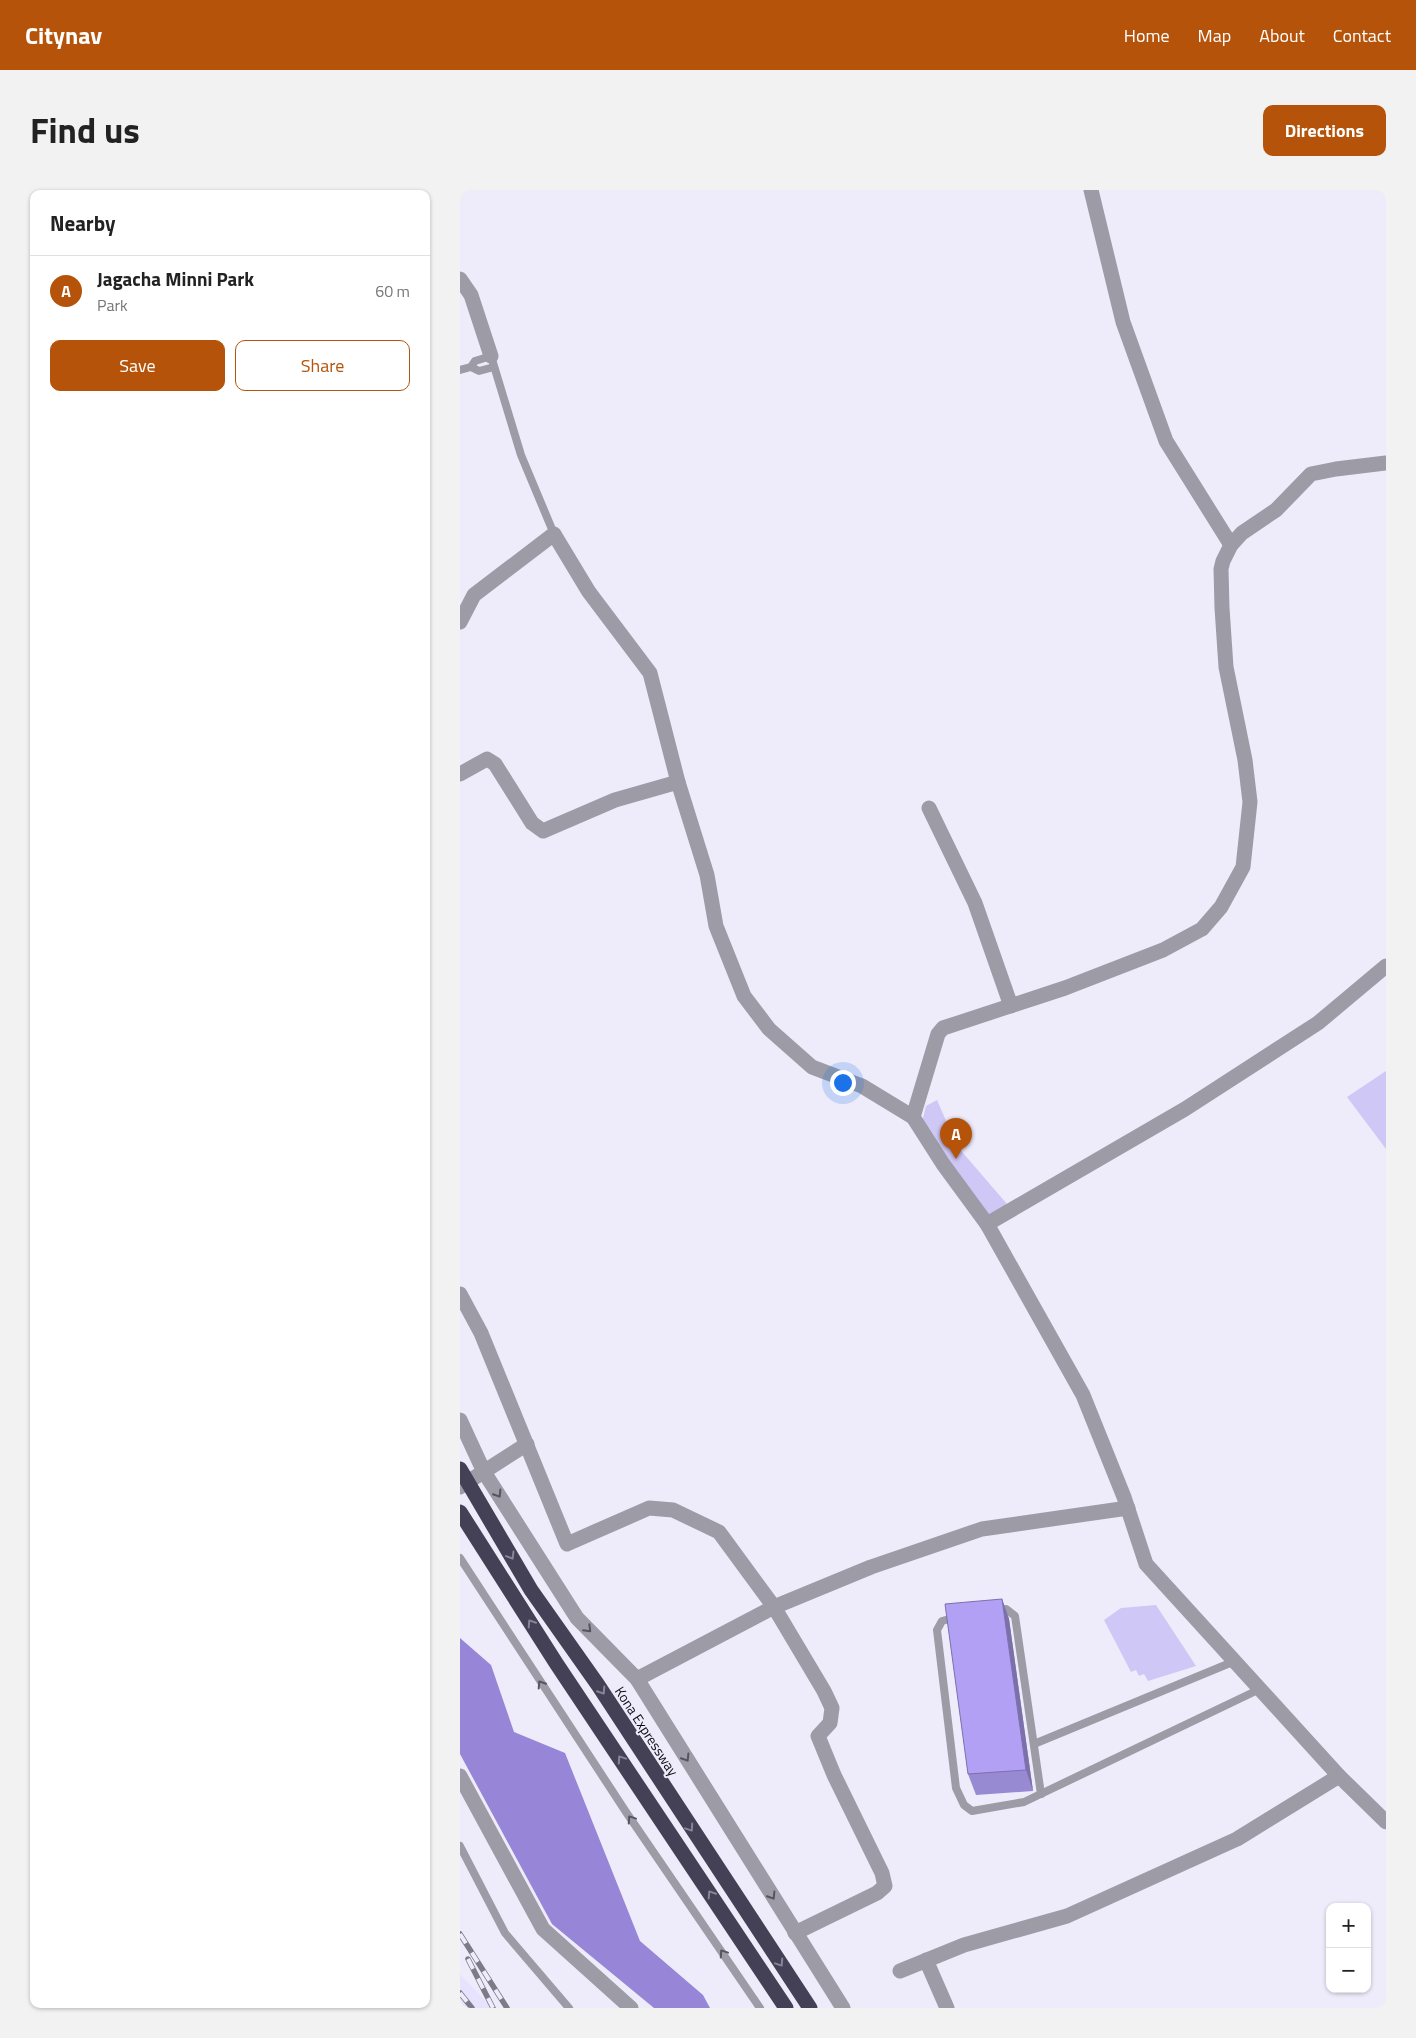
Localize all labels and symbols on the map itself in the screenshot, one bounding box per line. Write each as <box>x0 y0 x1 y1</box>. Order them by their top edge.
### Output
your location <box>830 1070 856 1096</box>
pin: A <box>940 1118 972 1159</box>
one-way arrow <box>492 1489 502 1498</box>
one-way arrow <box>505 1551 515 1560</box>
one-way arrow <box>528 1620 537 1629</box>
one-way arrow <box>582 1624 591 1633</box>
one-way arrow <box>538 1680 547 1690</box>
street label: Kona Expressway <box>610 1682 684 1780</box>
one-way arrow <box>595 1686 605 1695</box>
one-way arrow <box>680 1752 690 1761</box>
one-way arrow <box>618 1755 627 1764</box>
one-way arrow <box>628 1816 637 1825</box>
one-way arrow <box>684 1822 693 1831</box>
one-way arrow <box>708 1890 717 1900</box>
one-way arrow <box>766 1890 775 1899</box>
one-way arrow <box>720 1950 729 1959</box>
one-way arrow <box>774 1957 783 1966</box>

